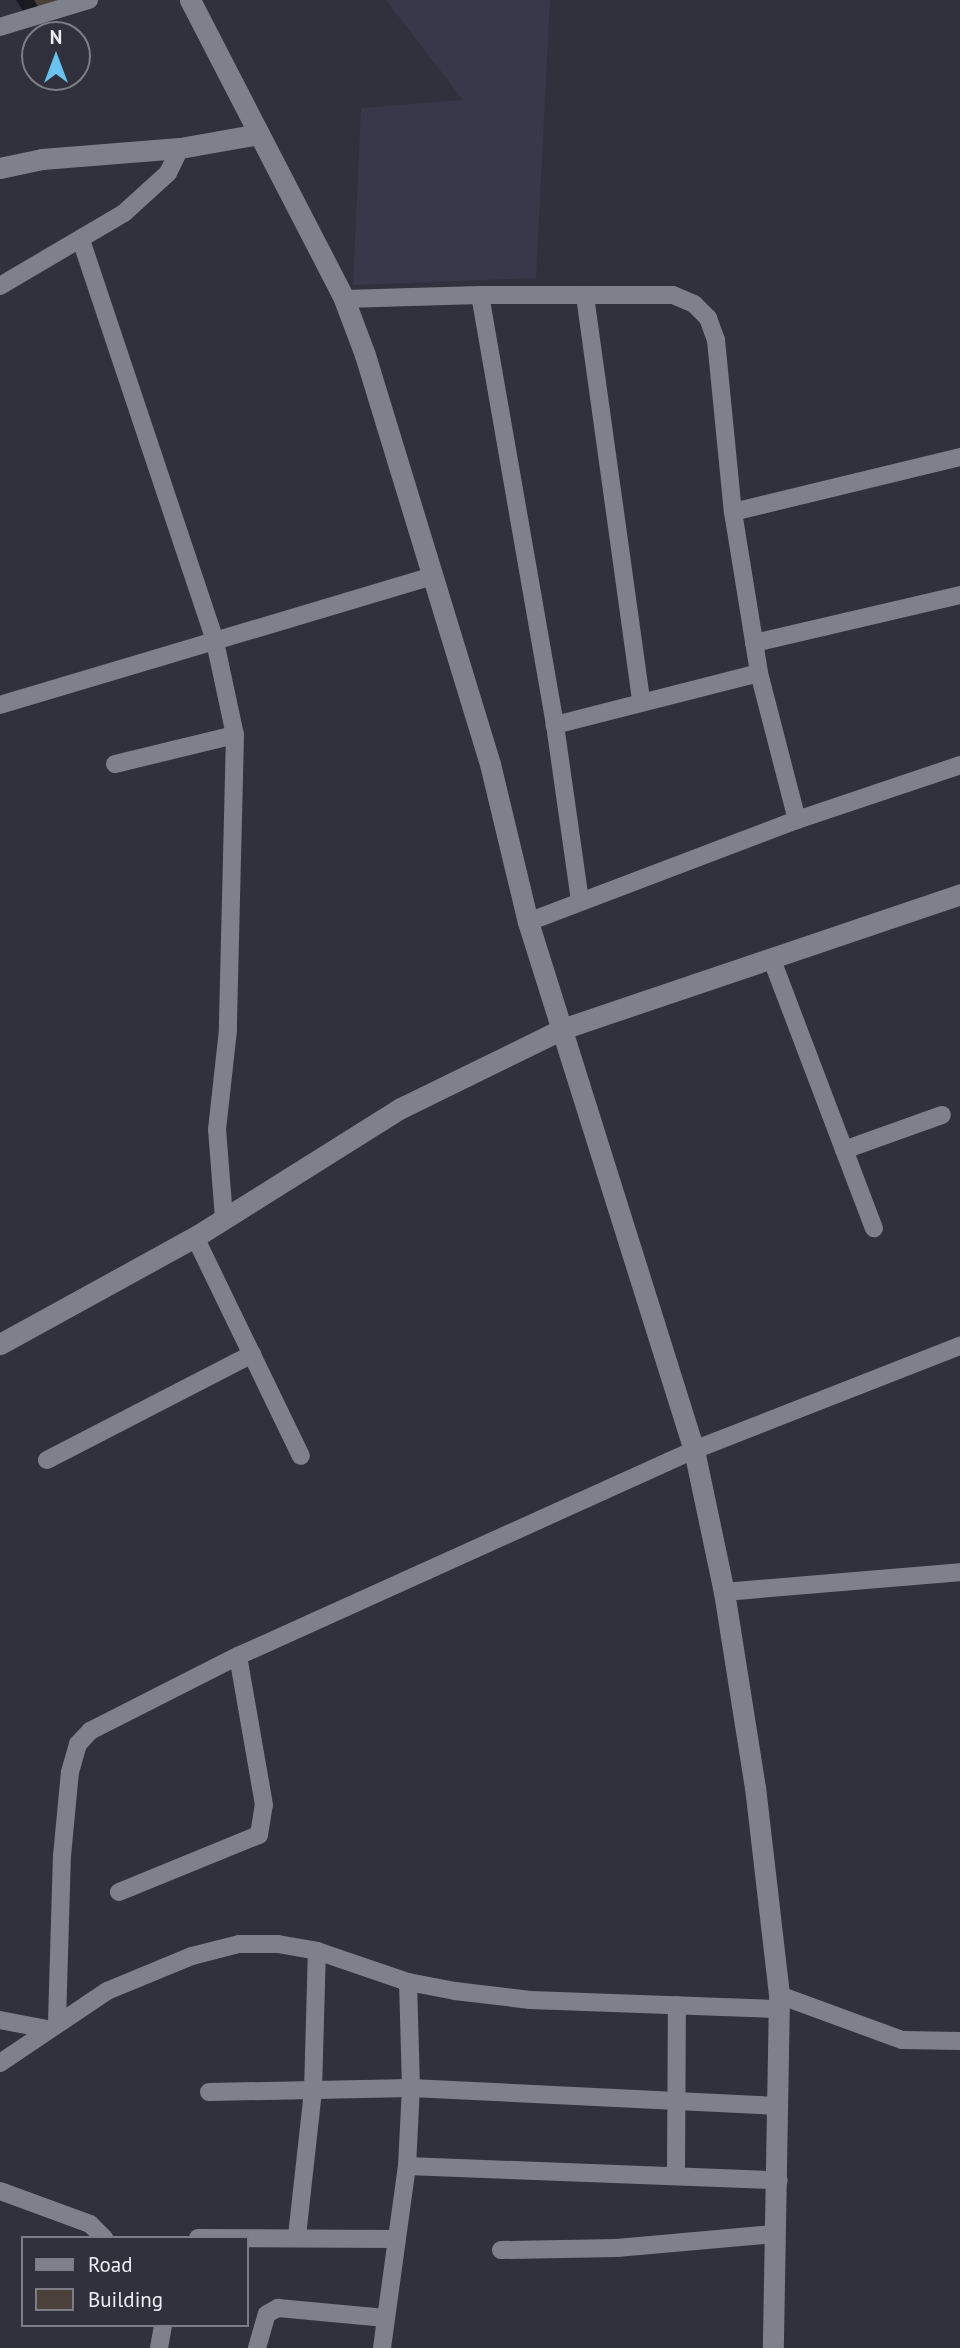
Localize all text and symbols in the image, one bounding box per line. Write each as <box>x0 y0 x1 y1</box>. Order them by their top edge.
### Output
north arrow <box>21 21 91 91</box>
text: N <box>50 25 62 49</box>
legend <box>21 2236 248 2327</box>
text: Road <box>88 2251 132 2278</box>
text: Building <box>88 2286 163 2313</box>

